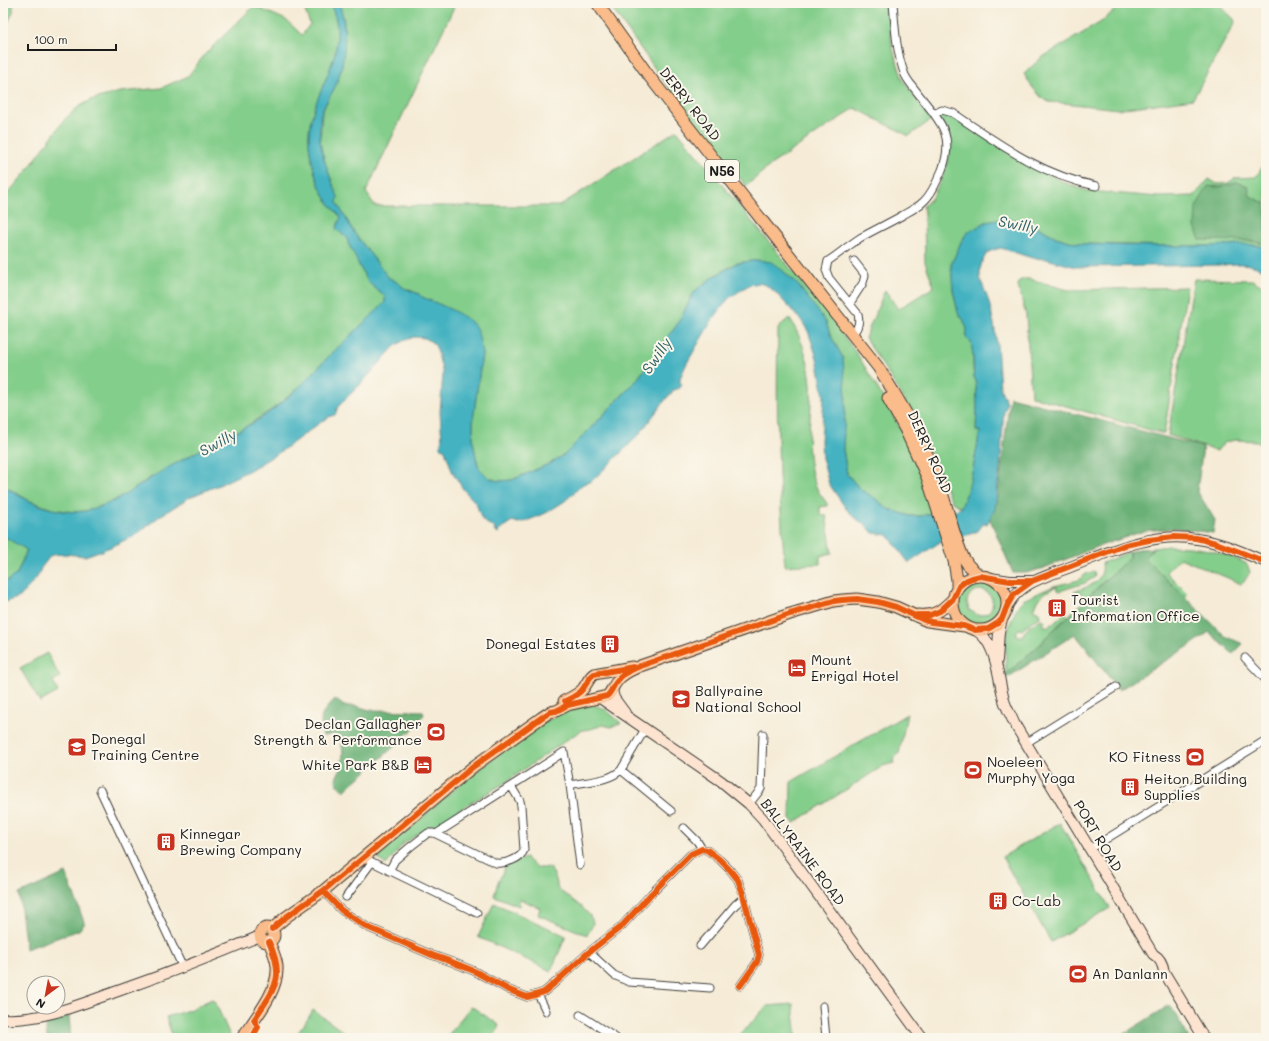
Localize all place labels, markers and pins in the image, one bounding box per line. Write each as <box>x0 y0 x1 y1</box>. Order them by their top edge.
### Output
place label: Tourist Information Office <box>1071 590 1200 625</box>
building icon: Tourist Information Office <box>1046 597 1068 619</box>
building icon: Donegal Estates <box>599 633 621 655</box>
place label: Donegal Estates <box>485 634 596 653</box>
place label: Mount Errigal Hotel <box>811 650 899 685</box>
hotel icon: Mount Errigal Hotel <box>786 657 808 679</box>
place label: Ballyraine National School <box>695 681 801 716</box>
school or university icon: Ballyraine National School <box>670 688 692 710</box>
place label: Declan Gallagher Strength & Performance <box>254 714 422 749</box>
sports icon: Declan Gallagher Strength & Performance <box>425 721 447 743</box>
place label: Donegal Training Centre <box>91 729 200 764</box>
school or university icon: Donegal Training Centre <box>66 736 88 758</box>
sports icon: KO Fitness <box>1184 746 1206 768</box>
place label: KO Fitness <box>1109 747 1181 766</box>
place label: Noeleen Murphy Yoga <box>987 752 1075 787</box>
hotel icon: White Park B&B <box>412 754 434 776</box>
place label: White Park B&B <box>302 755 409 774</box>
sports icon: Noeleen Murphy Yoga <box>962 759 984 781</box>
place label: Heiton Building Supplies <box>1144 769 1247 804</box>
building icon: Heiton Building Supplies <box>1119 776 1141 798</box>
place label: Kinnegar Brewing Company <box>180 824 302 859</box>
building icon: Kinnegar Brewing Company <box>155 831 177 853</box>
building icon: Co-Lab <box>987 890 1009 912</box>
place label: Co-Lab <box>1012 891 1061 910</box>
sports icon: An Danlann <box>1067 963 1089 985</box>
place label: An Danlann <box>1092 964 1168 983</box>

